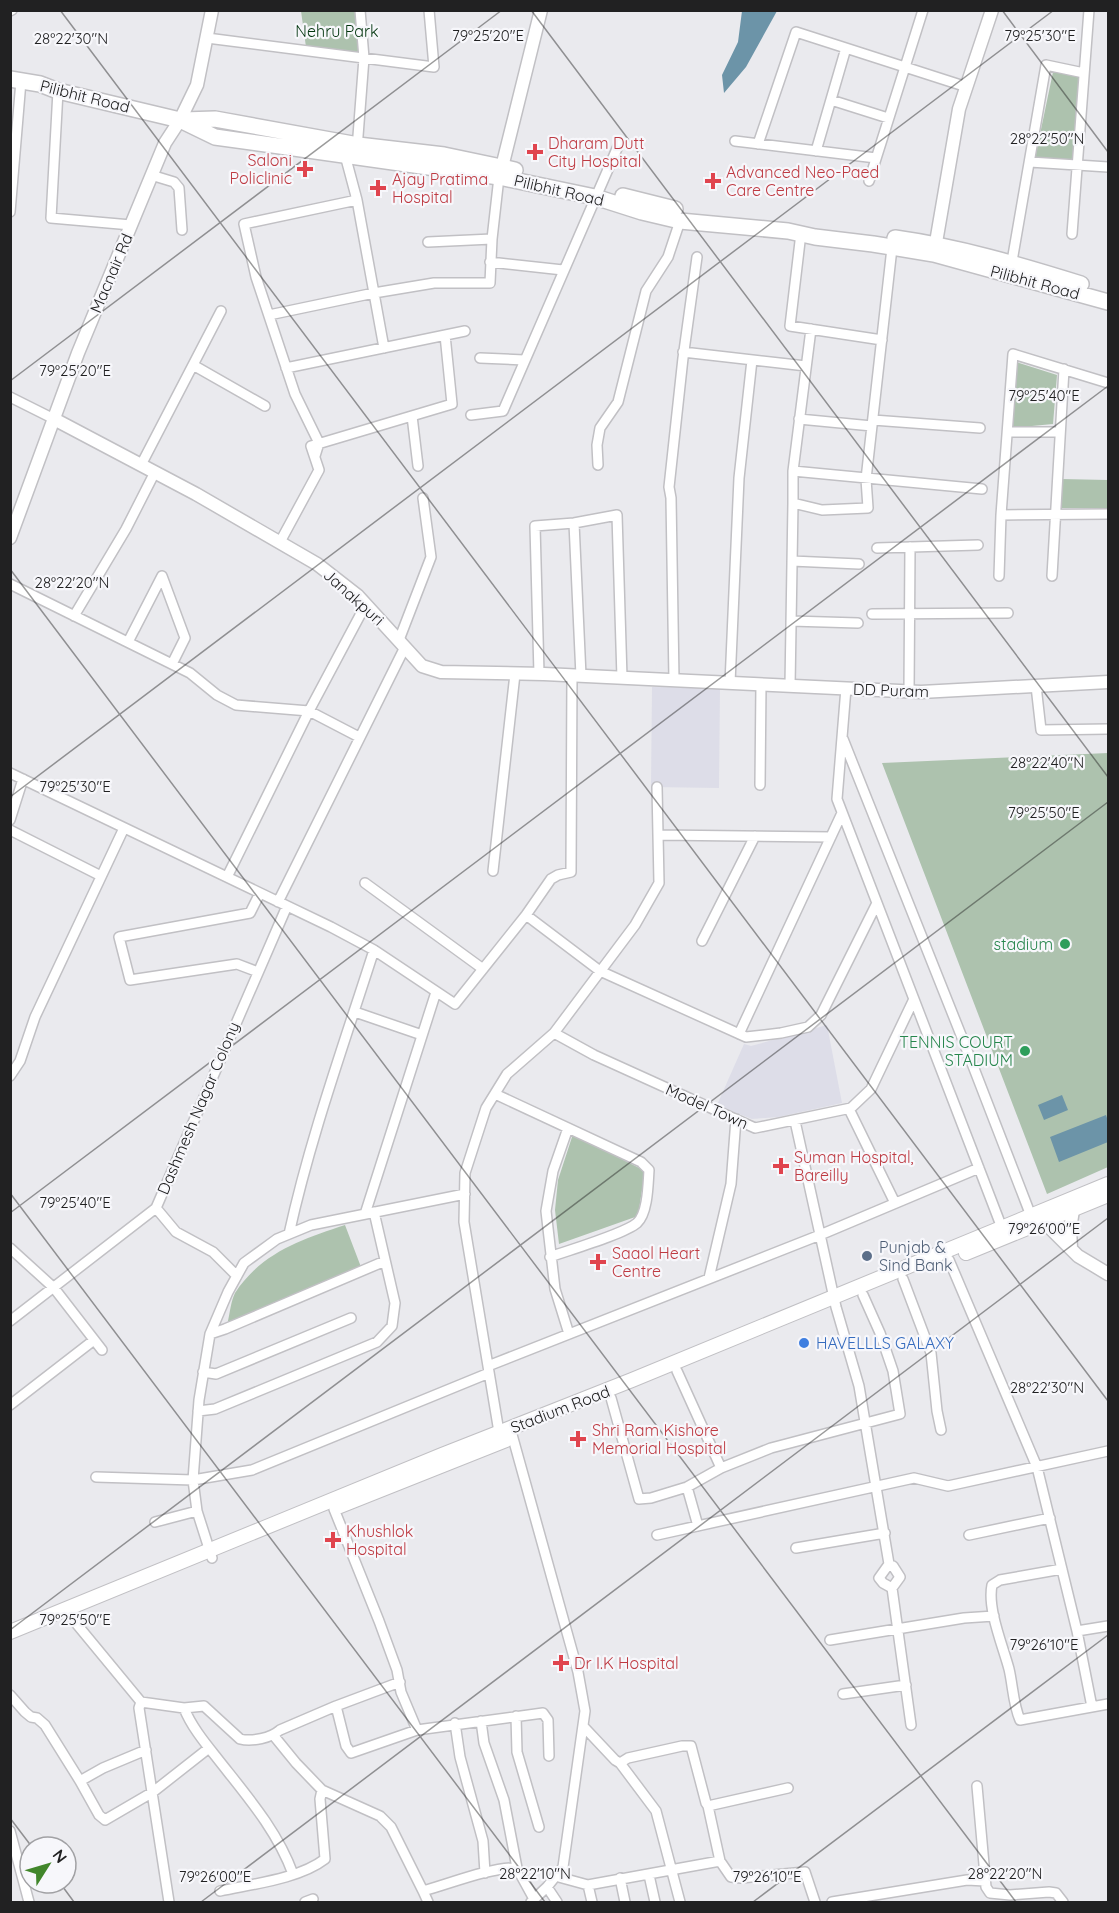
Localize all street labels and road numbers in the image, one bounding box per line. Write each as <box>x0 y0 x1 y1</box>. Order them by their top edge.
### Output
street label: Pilibhit Road <box>38 75 132 117</box>
street label: Pilibhit Road <box>512 170 606 210</box>
street label: Macnair Rd <box>85 230 137 316</box>
street label: Pilibhit Road <box>988 260 1082 304</box>
street label: Janakpuri <box>320 565 388 629</box>
street label: DD Puram <box>853 679 929 701</box>
street label: Dashmesh Nagar Colony <box>153 1019 243 1197</box>
street label: Model Town <box>663 1079 751 1133</box>
street label: Stadium Road <box>507 1381 613 1437</box>

